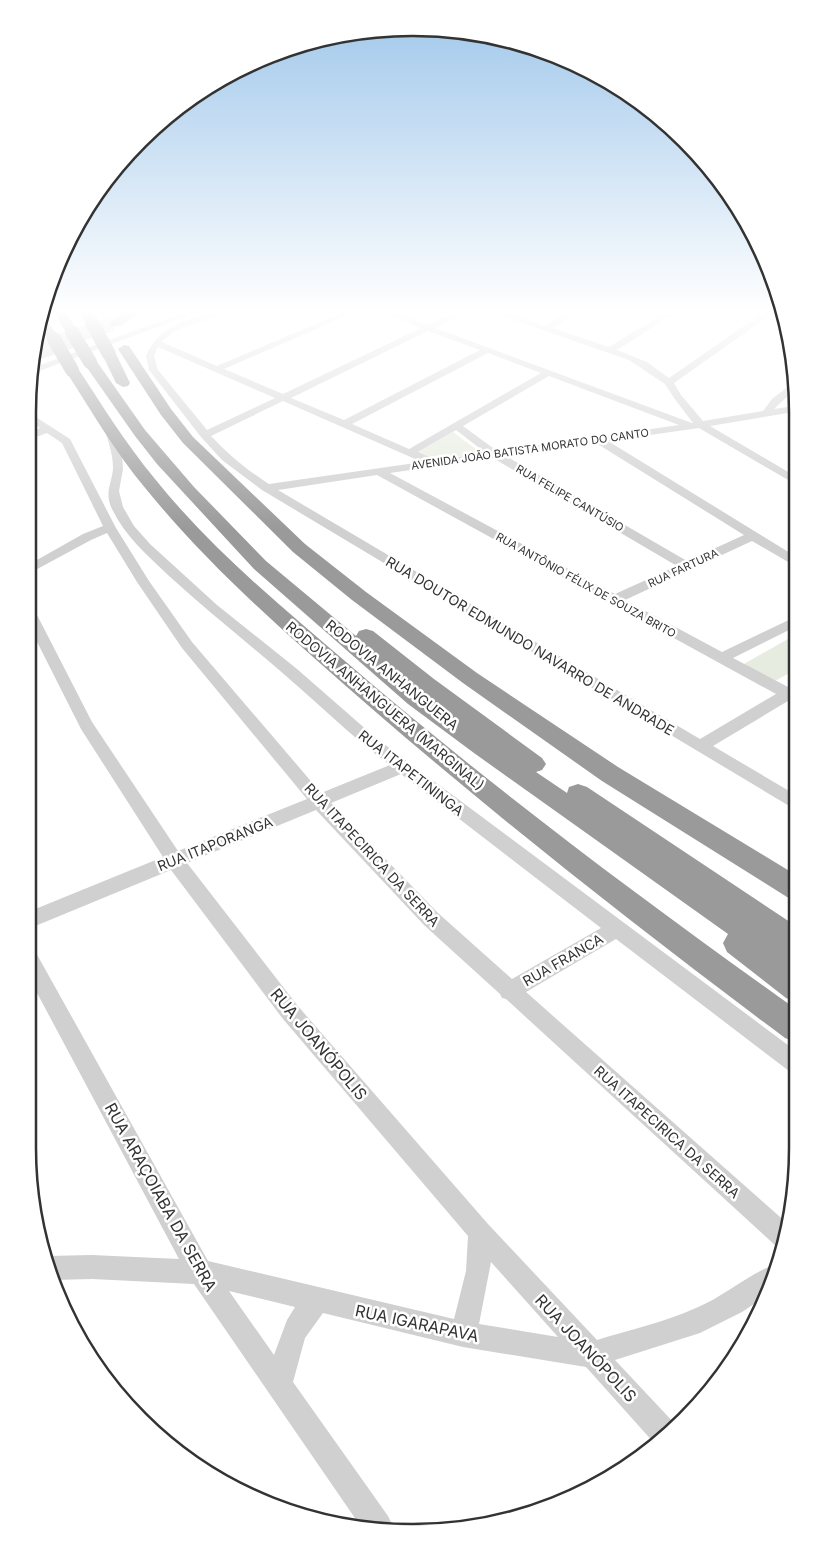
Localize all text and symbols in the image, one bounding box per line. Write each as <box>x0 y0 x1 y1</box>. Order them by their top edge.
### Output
street label: AVENIDA JOÃO BATISTA MORATO DO CANTO <box>410 425 650 473</box>
street label: RUA FELIPE CANTÚSIO <box>514 461 626 535</box>
street label: RUA ANTÔNIO FÉLIX DE SOUZA BRITO <box>494 529 678 641</box>
street label: RUA FARTURA <box>646 545 721 590</box>
street label: RUA DOUTOR EDMUNDO NAVARRO DE ANDRADE <box>383 552 678 739</box>
street label: RODOVIA ANHANGUERA <box>323 616 462 734</box>
street label: RODOVIA ANHANGUERA (MARGINAL) <box>283 618 488 794</box>
street label: RUA ITAPETININGA <box>355 726 468 819</box>
street label: RUA ITAPECIRICA DA SERRA <box>301 779 444 930</box>
street label: RUA ITAPORANGA <box>155 813 275 874</box>
street label: RUA FRANCA <box>520 930 606 989</box>
street label: RUA JOANÓPOLIS <box>266 984 372 1104</box>
street label: RUA ITAPECIRICA DA SERRA <box>591 1062 744 1202</box>
street label: RUA ARAÇOIABA DA SERRA <box>101 1099 221 1295</box>
street label: RUA JOANÓPOLIS <box>531 1290 641 1406</box>
street label: RUA IGARAPAVA <box>353 1300 481 1346</box>

